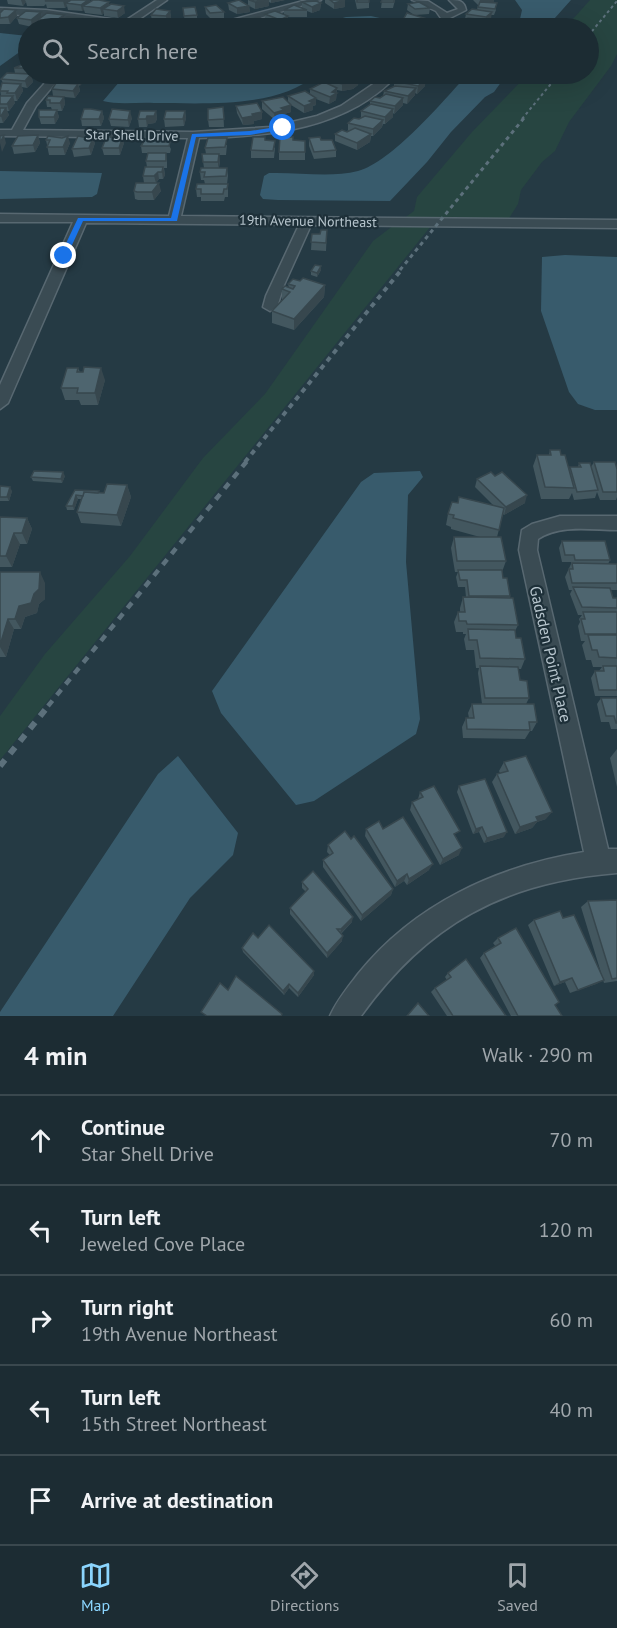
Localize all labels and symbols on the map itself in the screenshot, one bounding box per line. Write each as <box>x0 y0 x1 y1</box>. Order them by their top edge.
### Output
route start <box>269 114 295 140</box>
street label: Star Shell Drive <box>85 125 179 145</box>
street label: 19th Avenue Northeast <box>239 211 377 231</box>
route end <box>50 242 76 268</box>
street label: Gadsden Point Place <box>526 584 576 724</box>

